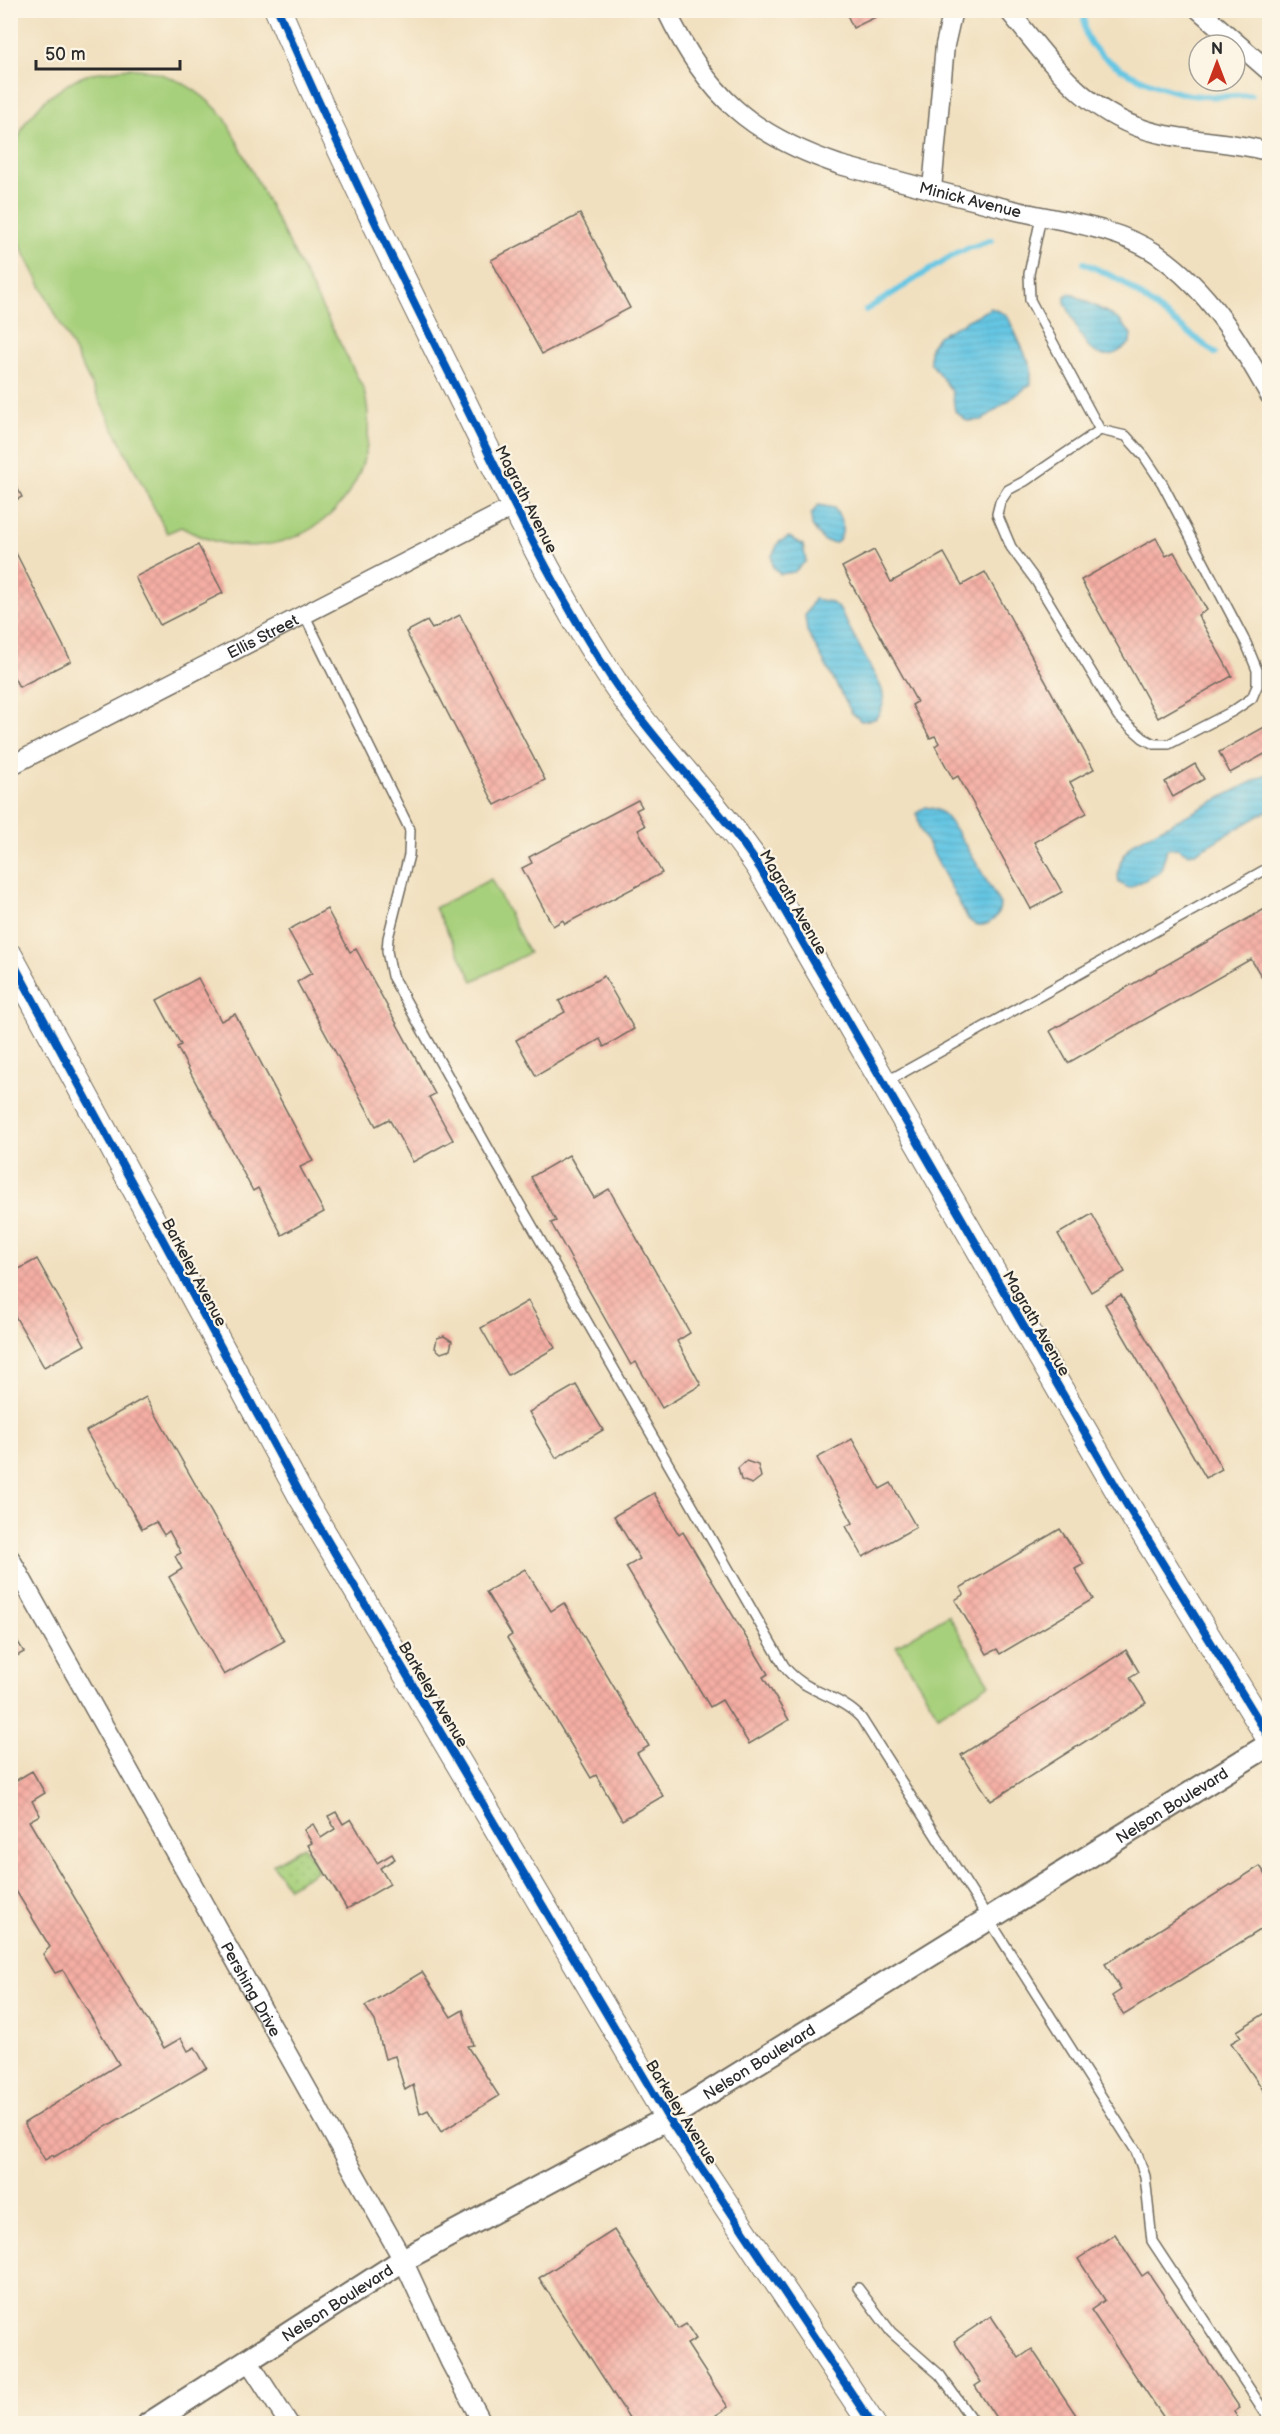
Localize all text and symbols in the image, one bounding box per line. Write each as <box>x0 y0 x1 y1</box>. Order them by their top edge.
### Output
scale bar <box>36 33 180 71</box>
north arrow <box>1187 33 1247 93</box>
text: N <box>1211 40 1223 59</box>
text: 50 m <box>45 44 86 65</box>
street label: Minick Avenue <box>917 179 1024 223</box>
street label: Magrath Avenue <box>490 443 561 557</box>
street label: Ellis Street <box>224 611 302 663</box>
street label: Magrath Avenue <box>755 847 831 959</box>
street label: Barkeley Avenue <box>157 1215 230 1331</box>
street label: Magrath Avenue <box>998 1268 1074 1380</box>
street label: Barkeley Avenue <box>394 1639 472 1751</box>
street label: Nelson Boulevard <box>1113 1764 1232 1848</box>
street label: Pershing Drive <box>216 1939 284 2041</box>
street label: Nelson Boulevard <box>700 2021 819 2105</box>
street label: Barkeley Avenue <box>641 2057 721 2169</box>
street label: Nelson Boulevard <box>279 2261 397 2347</box>

